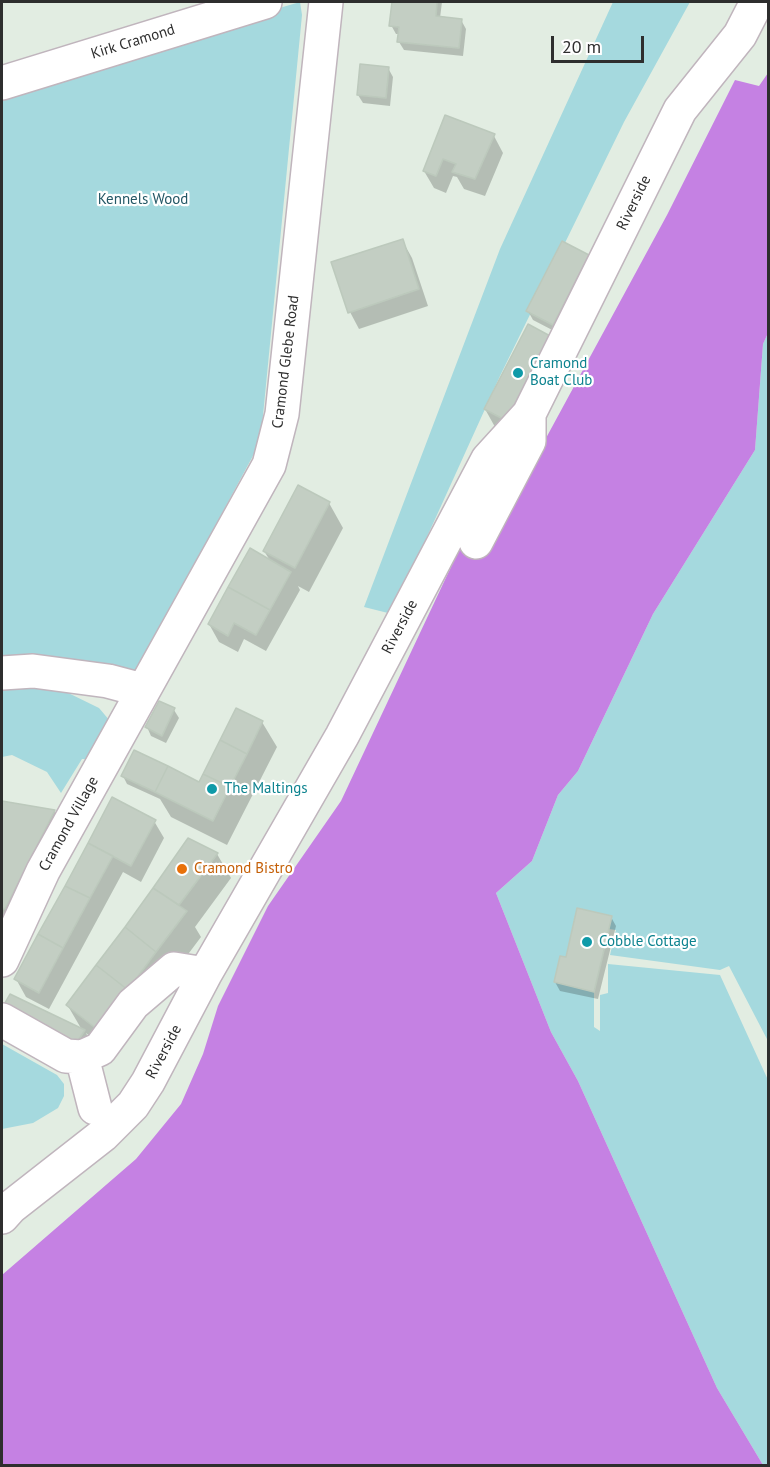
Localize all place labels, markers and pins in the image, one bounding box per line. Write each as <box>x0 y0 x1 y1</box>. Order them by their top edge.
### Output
place label: Cramond Boat Club <box>530 355 592 390</box>
marker: Cramond Boat Club <box>511 366 525 380</box>
place label: The Maltings <box>224 780 308 798</box>
marker: The Maltings <box>205 782 219 796</box>
place label: Cramond Bistro <box>194 860 293 878</box>
marker: Cramond Bistro <box>175 862 189 876</box>
place label: Cobble Cottage <box>599 933 697 951</box>
marker: Cobble Cottage <box>580 935 594 949</box>

